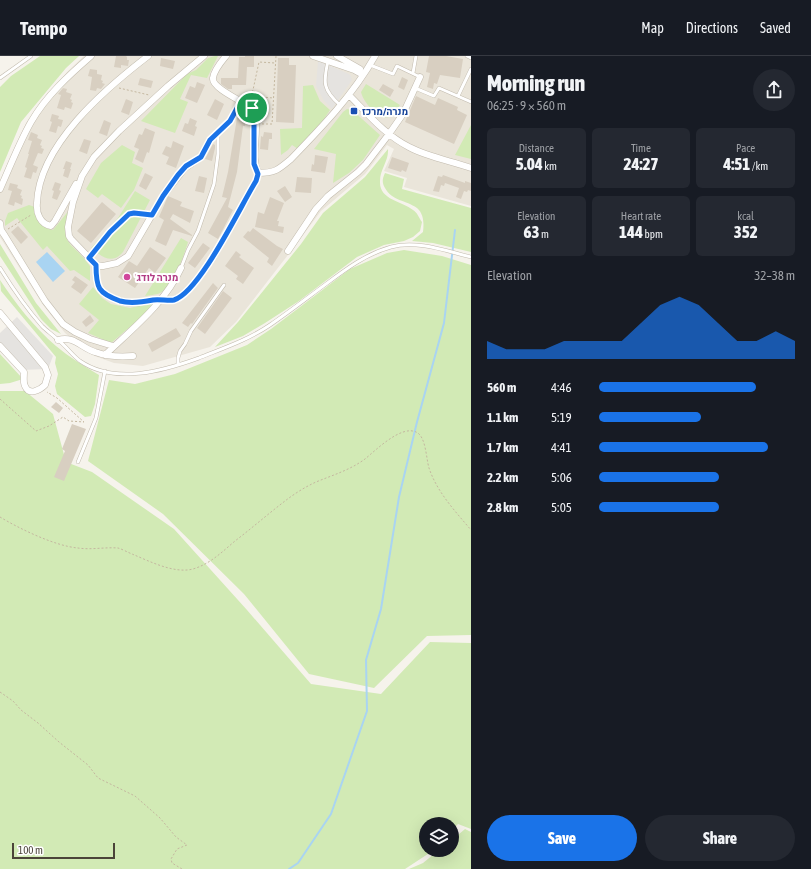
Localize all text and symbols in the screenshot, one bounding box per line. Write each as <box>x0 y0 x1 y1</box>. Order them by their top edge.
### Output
text: Tempo <box>20 17 67 39</box>
text: Map <box>641 20 664 36</box>
text: Directions <box>686 20 738 36</box>
text: Saved <box>760 20 791 36</box>
button: share <box>753 69 795 111</box>
text: Morning run <box>487 70 585 96</box>
pin <box>235 91 269 125</box>
icon: arrive <box>241 97 263 119</box>
text: 06:25 · 9 × 560 m <box>487 98 566 113</box>
marker: מנרה/מרכז <box>349 106 359 116</box>
place label: מנרה/מרכז <box>362 106 408 117</box>
text: Distance <box>519 142 554 154</box>
text: Time <box>631 142 651 154</box>
text: Pace <box>736 142 755 154</box>
text: 5.04 <box>516 154 543 174</box>
text: 24:27 <box>623 154 658 174</box>
text: 4:51 <box>723 154 750 174</box>
text: km <box>543 160 557 172</box>
text: /km <box>750 160 768 172</box>
text: Elevation <box>517 210 555 222</box>
text: Heart rate <box>621 210 661 222</box>
text: kcal <box>737 210 754 222</box>
text: 63 <box>524 222 540 242</box>
text: 144 <box>619 222 643 242</box>
text: 352 <box>734 222 758 242</box>
text: m <box>540 228 549 240</box>
text: bpm <box>643 228 663 240</box>
text: Elevation <box>487 268 532 283</box>
text: 32–38 m <box>754 268 795 283</box>
marker: 'מנרה לודג <box>122 272 132 282</box>
place label: 'מנרה לודג <box>135 272 178 283</box>
text: 560 m <box>487 380 516 395</box>
text: 4:46 <box>551 380 572 395</box>
text: 1.1 km <box>487 410 518 425</box>
text: 5:19 <box>551 410 572 425</box>
text: 1.7 km <box>487 440 518 455</box>
text: 4:41 <box>551 440 572 455</box>
text: 2.2 km <box>487 470 518 485</box>
text: 5:06 <box>551 470 572 485</box>
text: 2.8 km <box>487 500 518 515</box>
text: 5:05 <box>551 500 572 515</box>
button: Save <box>487 815 637 861</box>
button: Share <box>645 815 795 861</box>
map controls <box>419 817 459 857</box>
button: layers <box>419 817 459 857</box>
scale bar <box>12 841 115 860</box>
text: 100 m <box>18 844 43 856</box>

